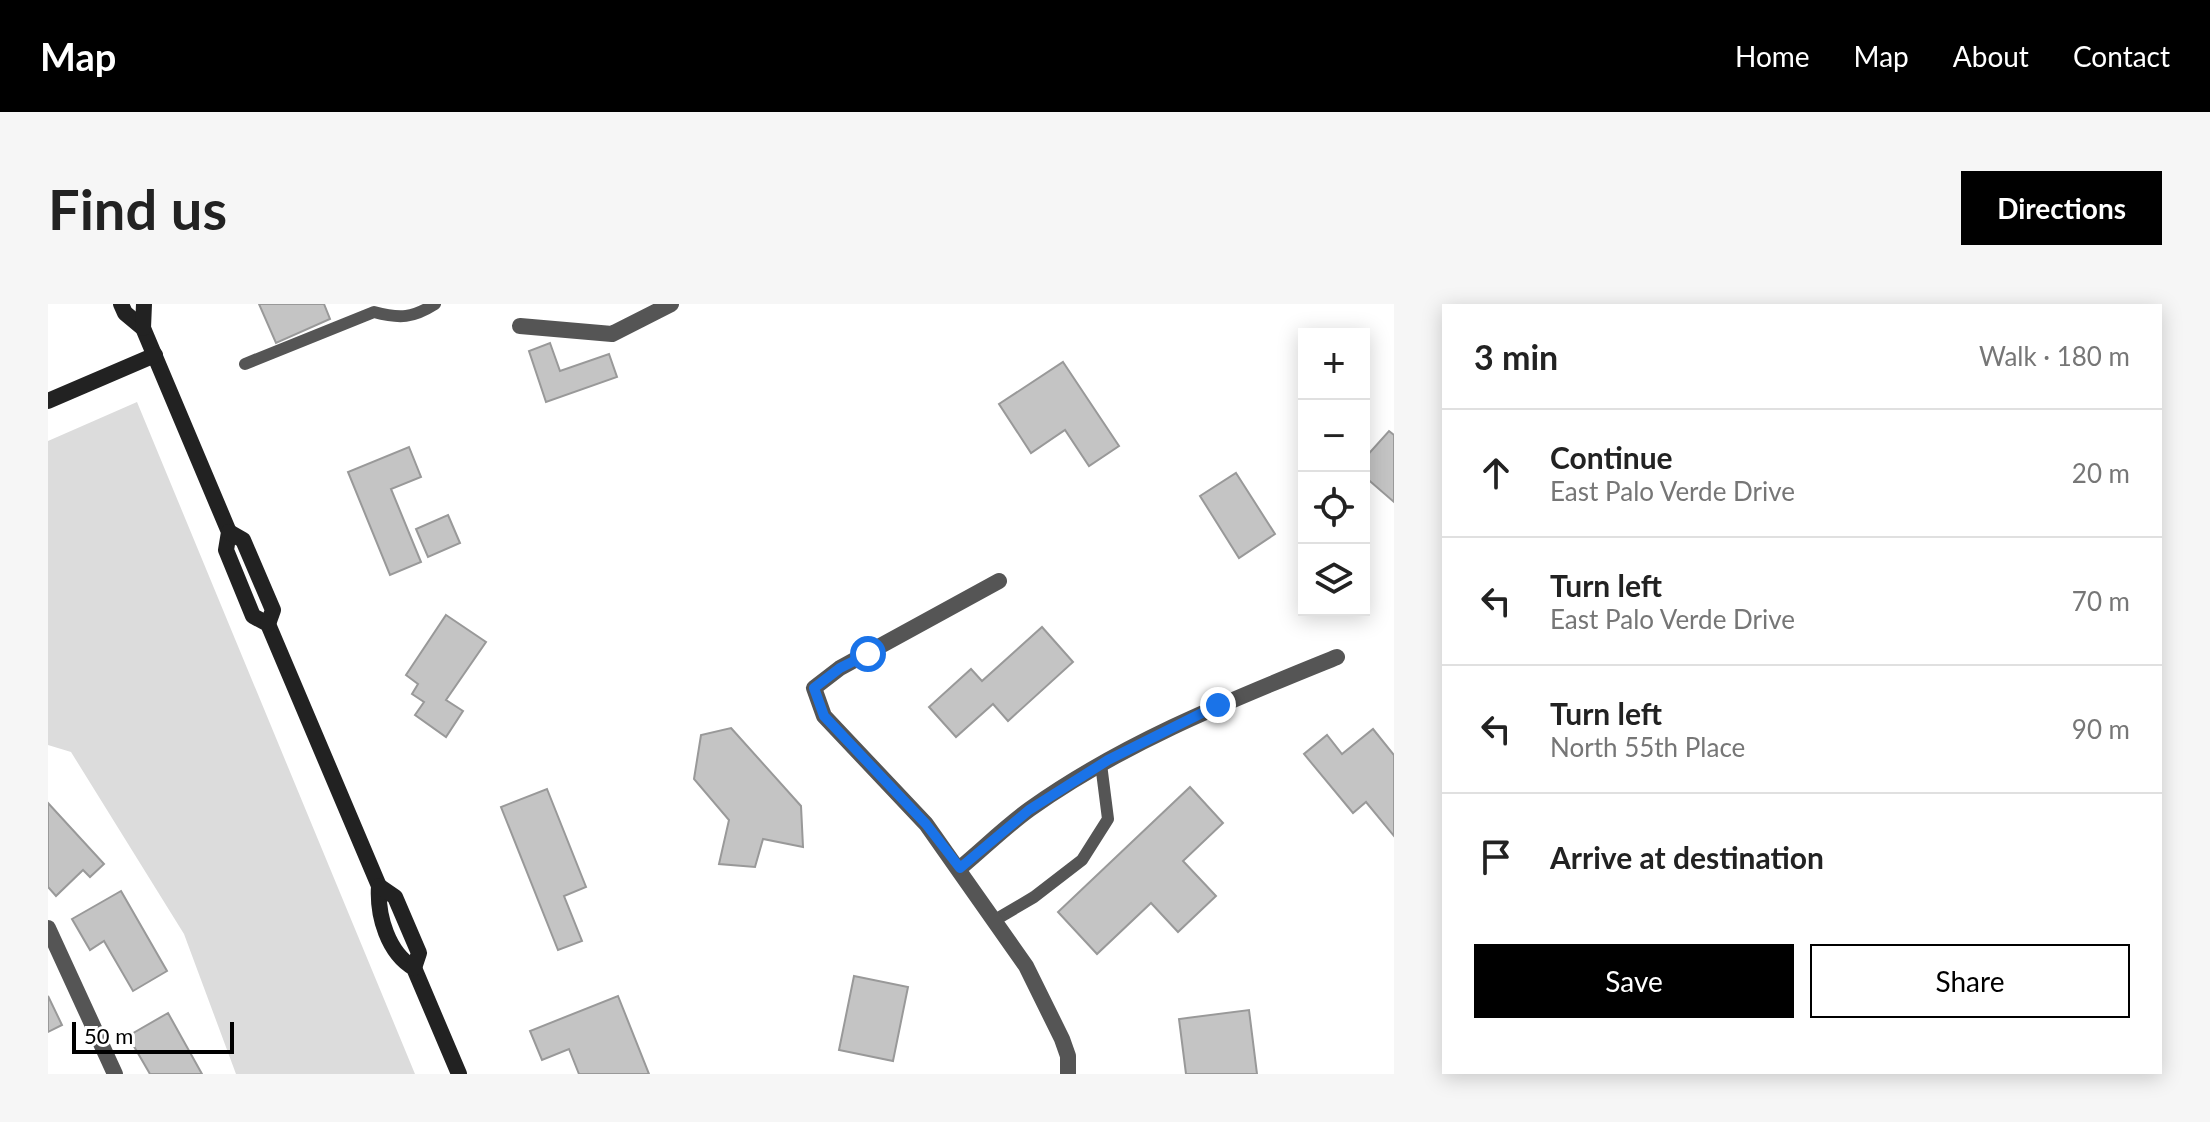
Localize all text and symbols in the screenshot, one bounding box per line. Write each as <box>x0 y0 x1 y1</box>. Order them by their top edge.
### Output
text: Map <box>40 33 116 79</box>
text: Home <box>1735 39 1810 73</box>
text: Map <box>1854 39 1909 73</box>
text: About <box>1953 39 2029 73</box>
text: Contact <box>2073 39 2170 73</box>
button: Directions <box>1961 171 2162 245</box>
text: Find us <box>48 175 227 242</box>
map controls <box>1298 328 1370 616</box>
button: + <box>1298 328 1370 400</box>
text: 3 min <box>1474 336 1558 377</box>
text: Walk · 180 m <box>1979 340 2130 372</box>
button: − <box>1298 400 1370 472</box>
text: Continue <box>1550 439 1673 475</box>
icon: ahead <box>1474 451 1518 495</box>
text: 20 m <box>2072 457 2130 489</box>
button: locate <box>1298 472 1370 544</box>
text: East Palo Verde Drive <box>1550 475 1795 507</box>
button: layers <box>1298 544 1370 616</box>
text: Turn left <box>1550 567 1662 603</box>
icon: left <box>1474 579 1518 623</box>
text: 70 m <box>2072 585 2130 617</box>
text: East Palo Verde Drive <box>1550 603 1795 635</box>
route start <box>850 636 886 672</box>
route end <box>1200 687 1236 723</box>
text: Turn left <box>1550 695 1662 731</box>
icon: left <box>1474 707 1518 751</box>
text: 90 m <box>2072 713 2130 745</box>
text: North 55th Place <box>1550 731 1745 763</box>
icon: arrive <box>1474 835 1518 879</box>
text: Arrive at destination <box>1550 839 1824 875</box>
button: Save <box>1474 944 1794 1018</box>
button: Share <box>1810 944 2130 1018</box>
scale bar <box>72 1018 234 1054</box>
text: 50 m <box>84 1022 133 1049</box>

